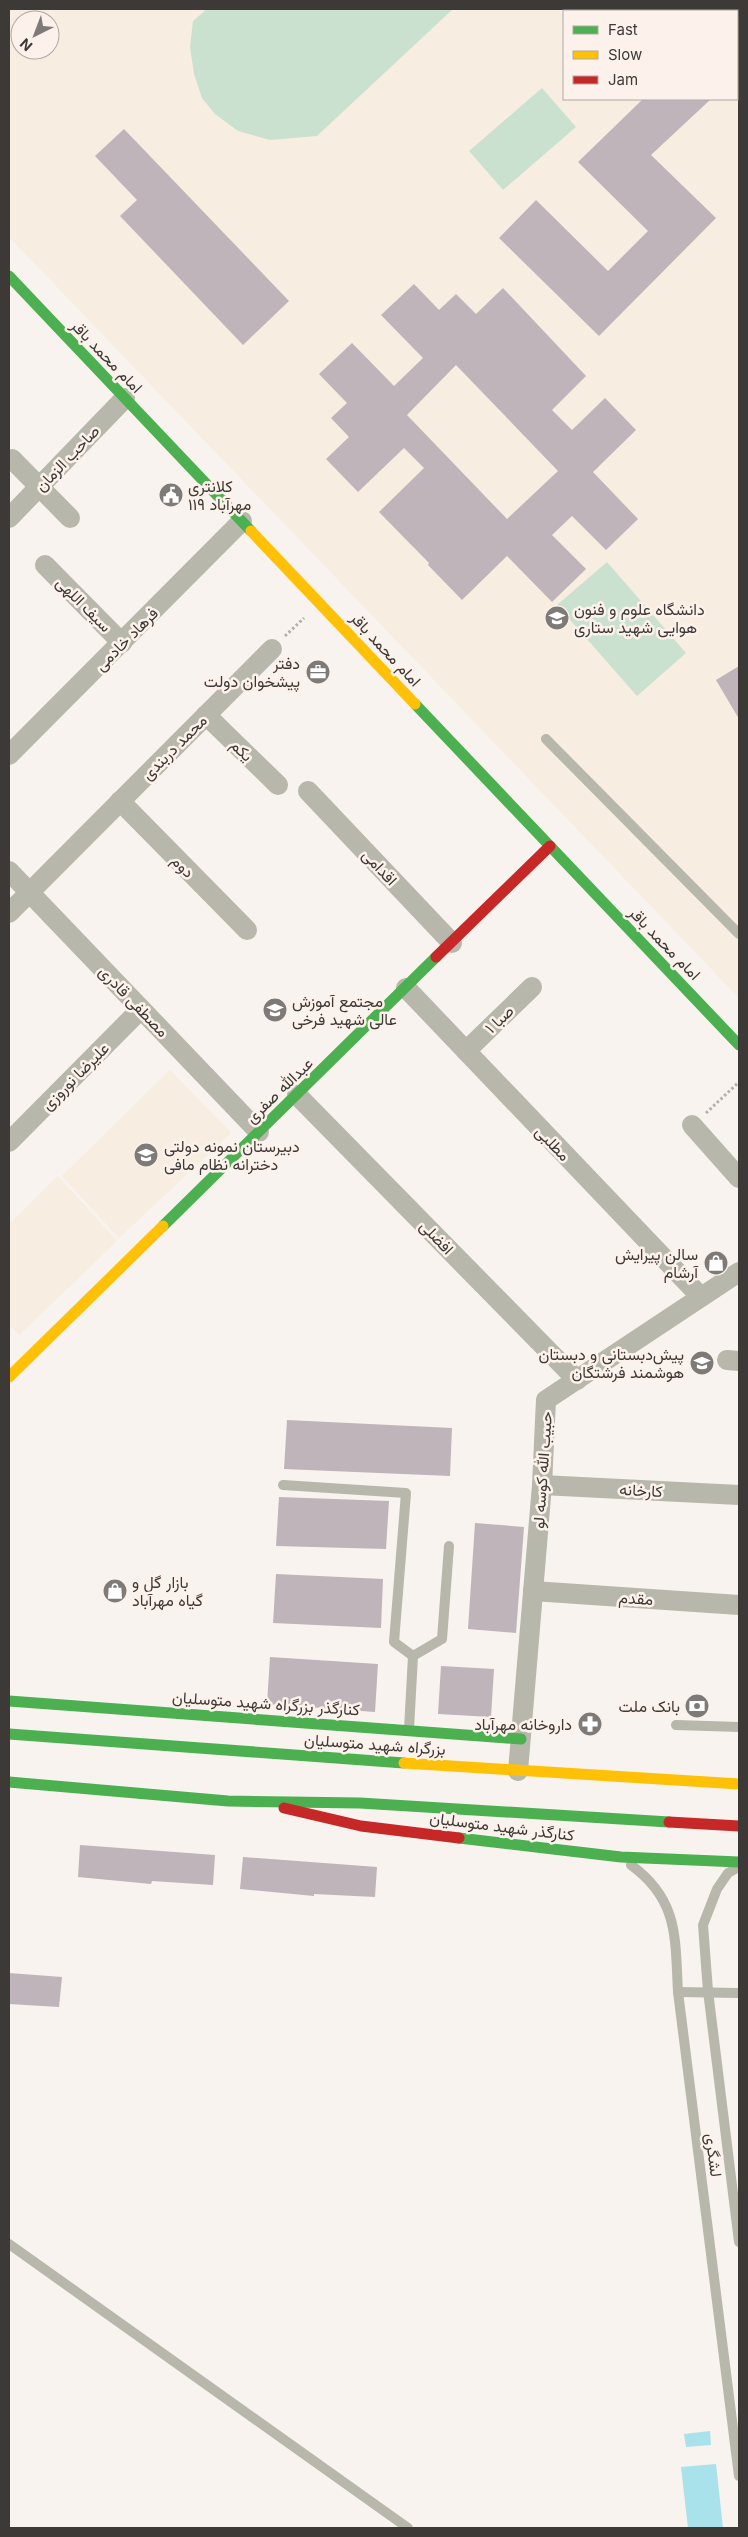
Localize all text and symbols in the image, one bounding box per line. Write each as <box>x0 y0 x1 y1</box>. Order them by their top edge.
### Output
north arrow <box>10 10 60 60</box>
legend <box>563 10 738 100</box>
text: Fast <box>608 20 638 39</box>
text: N <box>16 35 36 55</box>
text: Slow <box>608 45 642 64</box>
text: Jam <box>608 70 638 89</box>
street label: امام محمد باقر <box>66 314 147 398</box>
street label: صاحب الزمان <box>30 421 104 496</box>
place label: کلانتری ۱۱۹ مهرآباد <box>188 476 251 515</box>
public building icon: کلانتری ۱۱۹ مهرآباد <box>158 482 184 508</box>
street label: سیف اللهی <box>51 572 116 637</box>
place label: دانشگاه علوم و فنون هوایی شهید ستاری <box>574 599 705 638</box>
street label: فرهاد خادمی <box>90 603 163 676</box>
school or university icon: دانشگاه علوم و فنون هوایی شهید ستاری <box>544 605 570 631</box>
street label: امام محمد باقر <box>345 607 426 691</box>
place label: دفتر پیشخوان دولت <box>204 653 300 693</box>
office icon: دفتر پیشخوان دولت <box>305 659 331 685</box>
street label: محمد دربندی <box>137 710 212 785</box>
street label: یکم <box>226 735 257 766</box>
street label: اقدامی <box>357 845 402 890</box>
street label: دوم <box>167 850 199 882</box>
street label: امام محمد باقر <box>624 901 705 985</box>
street label: مصطفی قادری <box>94 961 173 1042</box>
place label: مجتمع آموزش عالی شهید فرخی <box>292 991 397 1030</box>
school or university icon: مجتمع آموزش عالی شهید فرخی <box>262 997 288 1023</box>
street label: صبا ۱ <box>480 1001 518 1037</box>
street label: علیرضا نوروزی <box>37 1038 114 1115</box>
street label: عبدالله صفری <box>241 1053 318 1128</box>
street label: مطلبی <box>531 1121 575 1166</box>
place label: دبیرستان نمونه دولتی دخترانه نظام مافی <box>164 1136 300 1175</box>
school or university icon: دبیرستان نمونه دولتی دخترانه نظام مافی <box>133 1142 159 1168</box>
street label: افضلی <box>415 1216 458 1259</box>
place label: سالن پیرایش آرشام <box>615 1244 699 1283</box>
shop icon: سالن پیرایش آرشام <box>703 1250 729 1276</box>
place label: پیش‌دبستانی و دبستان هوشمند فرشتگان <box>539 1344 684 1383</box>
school or university icon: پیش‌دبستانی و دبستان هوشمند فرشتگان <box>689 1350 715 1376</box>
street label: حبیب الله کوسه لو <box>528 1410 557 1529</box>
street label: کارخانه <box>619 1479 663 1502</box>
place label: بازار گل و گیاه مهرآباد <box>132 1572 203 1611</box>
shop icon: بازار گل و گیاه مهرآباد <box>102 1578 128 1604</box>
street label: مقدم <box>618 1587 654 1610</box>
street label: کنارگذر بزرگراه شهید متوسلیان <box>171 1686 360 1721</box>
bank icon: بانک ملت <box>684 1693 710 1719</box>
place label: بانک ملت <box>618 1696 680 1716</box>
pharmacy icon: داروخانه مهرآباد <box>577 1711 603 1737</box>
place label: داروخانه مهرآباد <box>474 1714 572 1735</box>
street label: بزرگراه شهید متوسلیان <box>303 1729 446 1760</box>
street label: کنارگذر شهید متوسلیان <box>428 1807 575 1846</box>
street label: لشگری <box>700 2132 727 2178</box>

